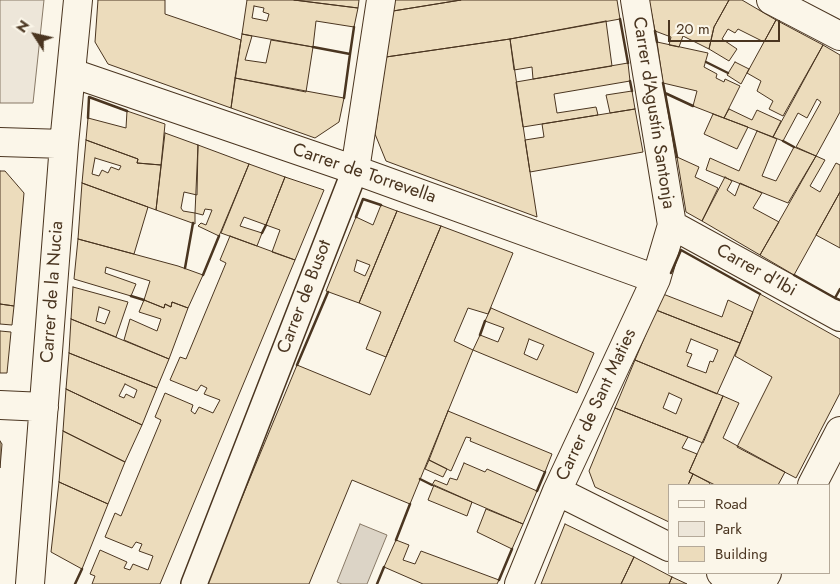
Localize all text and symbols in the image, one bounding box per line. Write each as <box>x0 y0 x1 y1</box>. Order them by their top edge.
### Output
north arrow <box>10 10 60 60</box>
scale bar <box>670 10 782 42</box>
street label: Carrer d'Agustín Santonja <box>627 15 679 211</box>
text: N <box>11 16 34 37</box>
text: 20 m <box>676 18 710 40</box>
street label: Carrer de Torrevella <box>289 139 439 209</box>
street label: Carrer de la Nucia <box>37 220 69 364</box>
street label: Carrer de Busot <box>273 237 337 357</box>
street label: Carrer d'Ibi <box>712 240 800 302</box>
street label: Carrer de Sant Maties <box>552 326 642 484</box>
legend <box>668 484 830 574</box>
text: Road <box>715 493 747 515</box>
text: Park <box>715 518 742 540</box>
text: Building <box>715 543 767 565</box>

